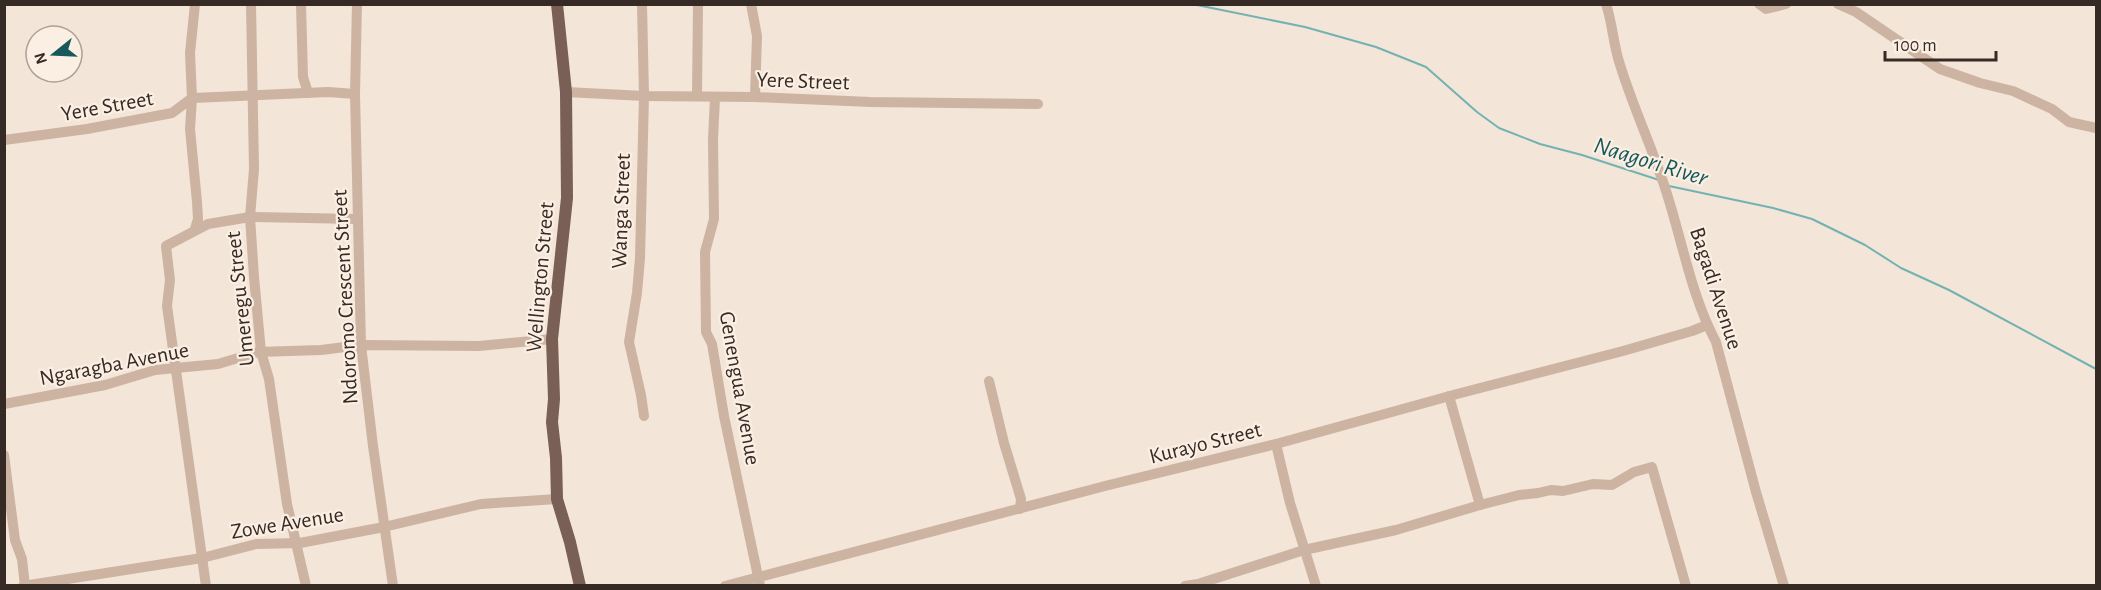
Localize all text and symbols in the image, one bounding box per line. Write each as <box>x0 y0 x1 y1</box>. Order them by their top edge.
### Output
north arrow <box>24 24 84 84</box>
scale bar <box>1885 24 1996 62</box>
text: 100 m <box>1894 37 1937 55</box>
text: N <box>31 51 50 66</box>
street label: Yere Street <box>756 68 850 94</box>
street label: Yere Street <box>59 87 155 125</box>
water label: Naagori River <box>1591 133 1712 191</box>
street label: Wanga Street <box>608 153 634 269</box>
street label: Ndoromo Crescent Street <box>328 189 362 405</box>
street label: Wellington Street <box>522 201 558 353</box>
street label: Bagadi Avenue <box>1686 225 1746 352</box>
street label: Umeregu Street <box>222 230 258 367</box>
street label: Genengua Avenue <box>716 310 764 467</box>
street label: Ngaragba Avenue <box>38 339 191 389</box>
street label: Kurayo Street <box>1147 418 1264 468</box>
street label: Zowe Avenue <box>229 503 345 543</box>

